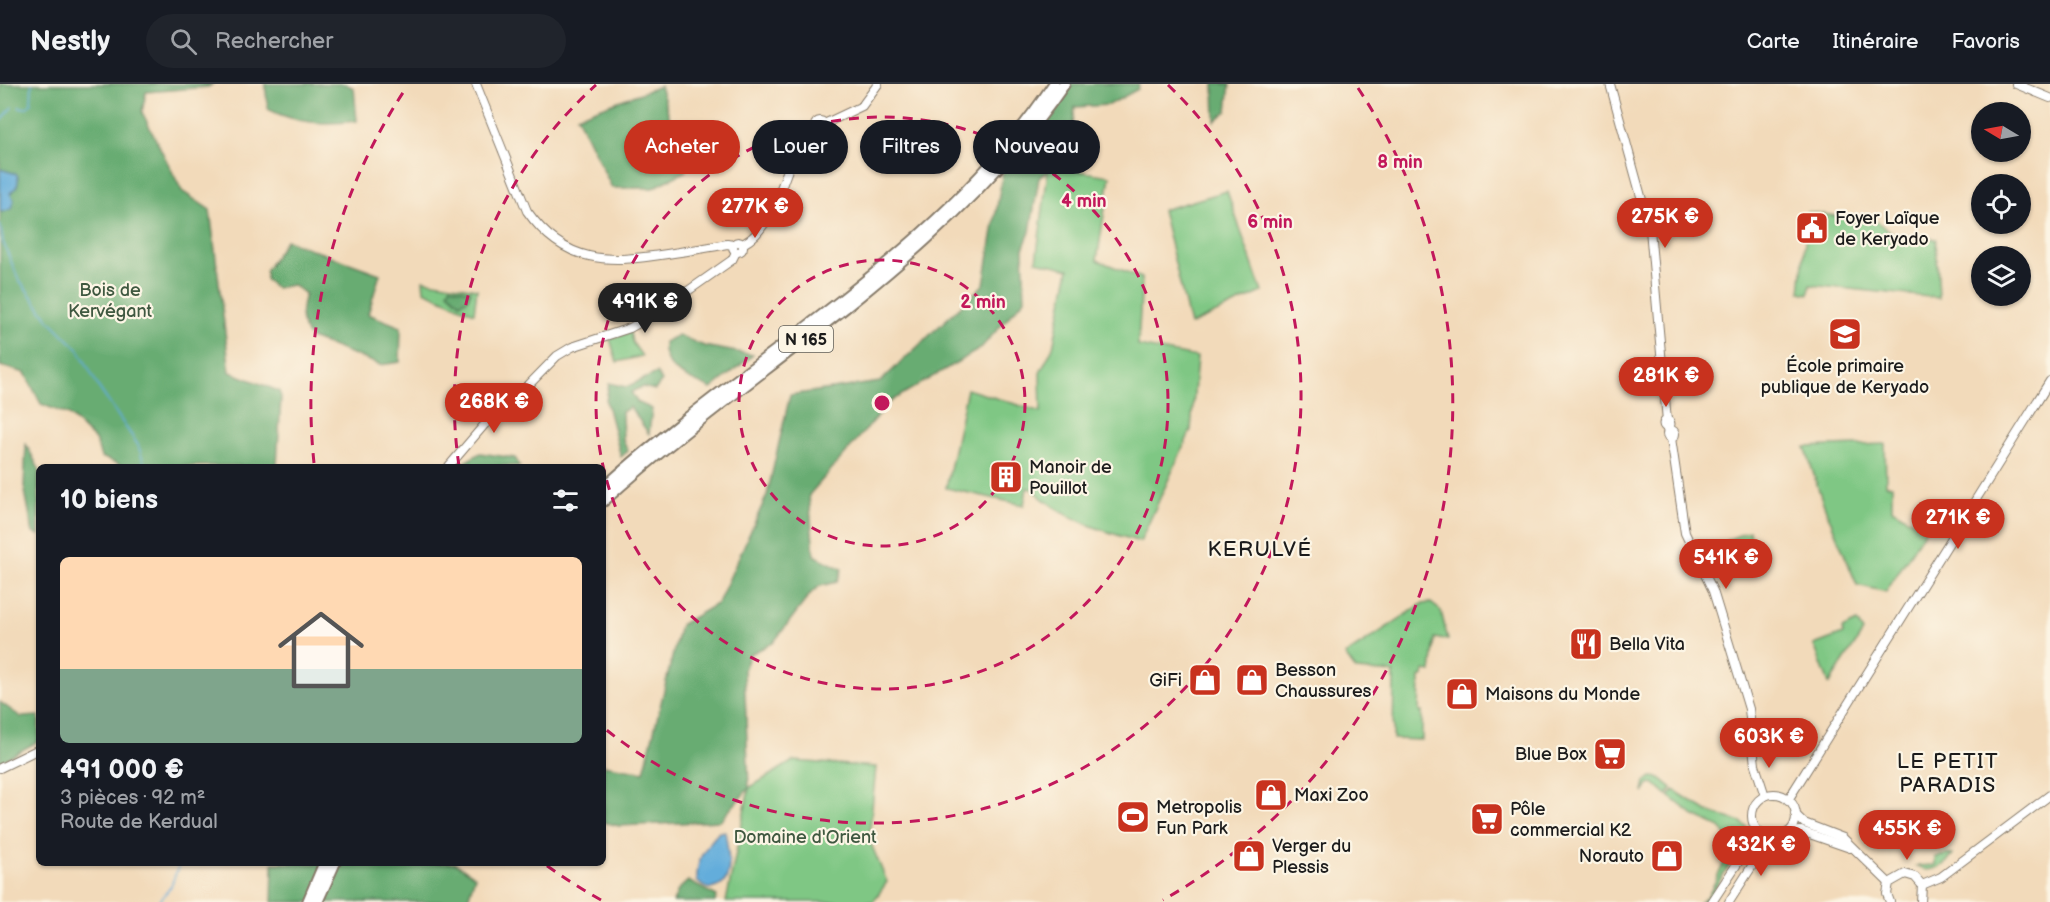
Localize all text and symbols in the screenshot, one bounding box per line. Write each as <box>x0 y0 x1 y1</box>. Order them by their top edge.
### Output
search box <box>146 14 566 68</box>
text: Nestly <box>30 25 110 58</box>
icon: search <box>167 25 200 58</box>
text: Rechercher <box>215 28 333 55</box>
text: Carte <box>1747 29 1800 54</box>
text: Itinéraire <box>1833 29 1919 54</box>
text: Favoris <box>1952 29 2020 54</box>
north arrow <box>1971 102 2031 162</box>
map controls <box>1971 102 2031 306</box>
chip: Acheter <box>624 120 740 174</box>
chip: Louer <box>752 120 848 174</box>
chip: Filtres <box>860 120 961 174</box>
chip: Nouveau <box>973 120 1100 174</box>
text: 8 min <box>1377 152 1423 173</box>
button: locate <box>1971 174 2031 234</box>
pin: 277K € <box>706 188 804 239</box>
text: 4 min <box>1061 191 1107 212</box>
text: 277K € <box>721 195 789 219</box>
pin: 275K € <box>1616 198 1714 249</box>
text: 275K € <box>1631 205 1699 229</box>
place label: Foyer Laïque de Keryado <box>1835 208 1940 250</box>
public building icon: Foyer Laïque de Keryado <box>1794 210 1830 246</box>
text: 6 min <box>1247 212 1293 233</box>
button: layers <box>1971 246 2031 306</box>
park label: Bois de Kervégant <box>68 280 153 322</box>
pin: 491K € <box>596 283 694 334</box>
text: 491K € <box>612 290 678 314</box>
text: 2 min <box>960 292 1006 313</box>
school or university icon: École primaire publique de Keryado <box>1827 316 1863 352</box>
road number: N 165 <box>779 326 833 352</box>
place label: École primaire publique de Keryado <box>1761 354 1929 398</box>
pin: 281K € <box>1617 357 1715 408</box>
text: 281K € <box>1633 364 1699 388</box>
pin: 268K € <box>445 383 543 434</box>
text: 268K € <box>459 390 529 414</box>
centre of rings <box>872 393 892 413</box>
place label: Manoir de Pouillot <box>1029 457 1112 499</box>
building icon: Manoir de Pouillot <box>988 459 1024 495</box>
icon: filters <box>549 484 582 517</box>
text: 10 biens <box>60 485 158 516</box>
pin: 271K € <box>1909 499 2007 550</box>
text: 271K € <box>1926 506 1991 530</box>
district label: KERULVÉ <box>1208 537 1312 562</box>
pin: 541K € <box>1677 539 1775 590</box>
text: 541K € <box>1693 546 1759 570</box>
icon: home <box>267 596 375 704</box>
restaurant icon: Bella Vita <box>1568 626 1604 662</box>
place label: Bella Vita <box>1609 634 1685 655</box>
place label: Besson Chaussures <box>1275 660 1372 702</box>
shop icon: GiFi <box>1187 662 1223 698</box>
shop icon: Besson Chaussures <box>1234 662 1270 698</box>
place label: GiFi <box>1149 670 1182 691</box>
shop icon: Maisons du Monde <box>1444 676 1480 712</box>
place label: Maisons du Monde <box>1485 684 1640 705</box>
pin: 603K € <box>1720 718 1818 769</box>
text: 603K € <box>1734 725 1804 749</box>
supermarket icon: Blue Box <box>1592 736 1628 772</box>
place label: Blue Box <box>1515 744 1588 765</box>
district label: LE PETIT PARADIS <box>1897 749 1999 798</box>
text: 491 000 € <box>60 755 184 786</box>
shop icon: Maxi Zoo <box>1253 777 1289 813</box>
place label: Maxi Zoo <box>1294 785 1369 806</box>
text: 3 pièces · 92 m² <box>60 786 205 810</box>
place label: Metropolis Fun Park <box>1156 797 1242 839</box>
sports icon: Metropolis Fun Park <box>1115 799 1151 835</box>
place label: Pôle commercial K2 <box>1510 799 1632 841</box>
supermarket icon: Pôle commercial K2 <box>1469 801 1505 837</box>
text: Route de Kerdual <box>60 810 218 834</box>
pin: 455K € <box>1858 810 1956 861</box>
text: 455K € <box>1873 817 1941 841</box>
pin: 432K € <box>1712 826 1810 877</box>
park label: Domaine d'Orient <box>733 827 877 848</box>
text: 432K € <box>1726 833 1796 857</box>
place label: Verger du Plessis <box>1272 836 1351 878</box>
shop icon: Verger du Plessis <box>1231 838 1267 874</box>
shop icon: Norauto <box>1649 838 1685 874</box>
place label: Norauto <box>1579 846 1644 867</box>

